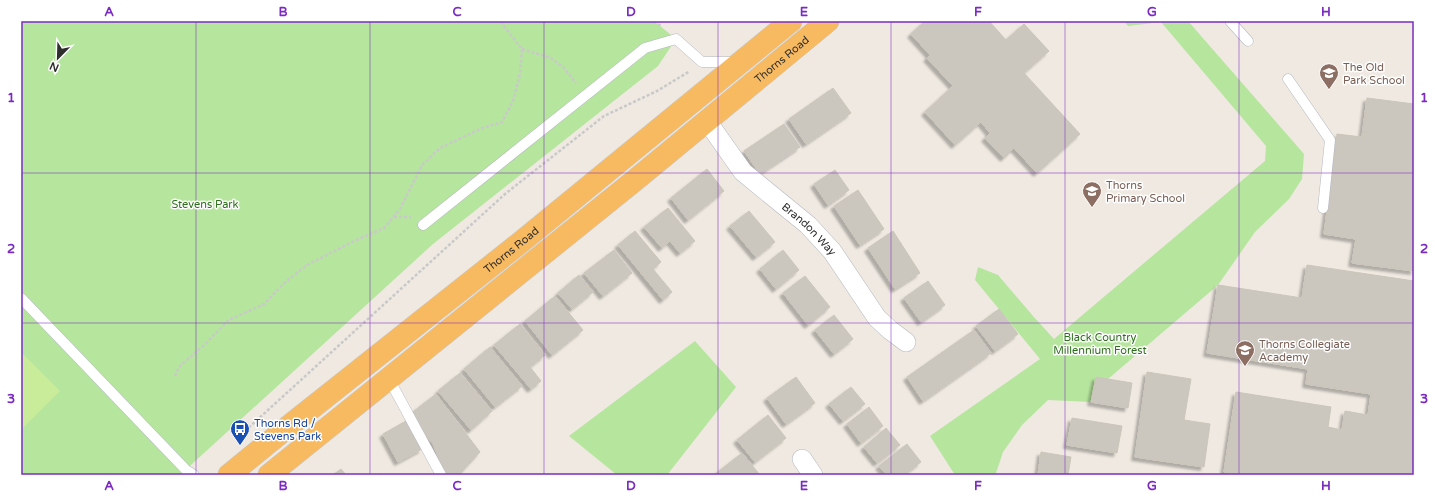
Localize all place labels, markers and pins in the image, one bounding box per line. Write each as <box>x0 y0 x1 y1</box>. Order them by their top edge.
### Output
place label: The Old Park School <box>1343 61 1405 87</box>
school or university icon: The Old Park School <box>1318 62 1340 90</box>
place label: Thorns Primary School <box>1106 179 1185 205</box>
school or university icon: Thorns Primary School <box>1081 180 1103 208</box>
place label: Thorns Collegiate Academy <box>1259 338 1350 364</box>
school or university icon: Thorns Collegiate Academy <box>1234 339 1256 367</box>
place label: Thorns Rd / Stevens Park <box>254 417 321 443</box>
bus stop icon: Thorns Rd / Stevens Park <box>229 418 251 446</box>

